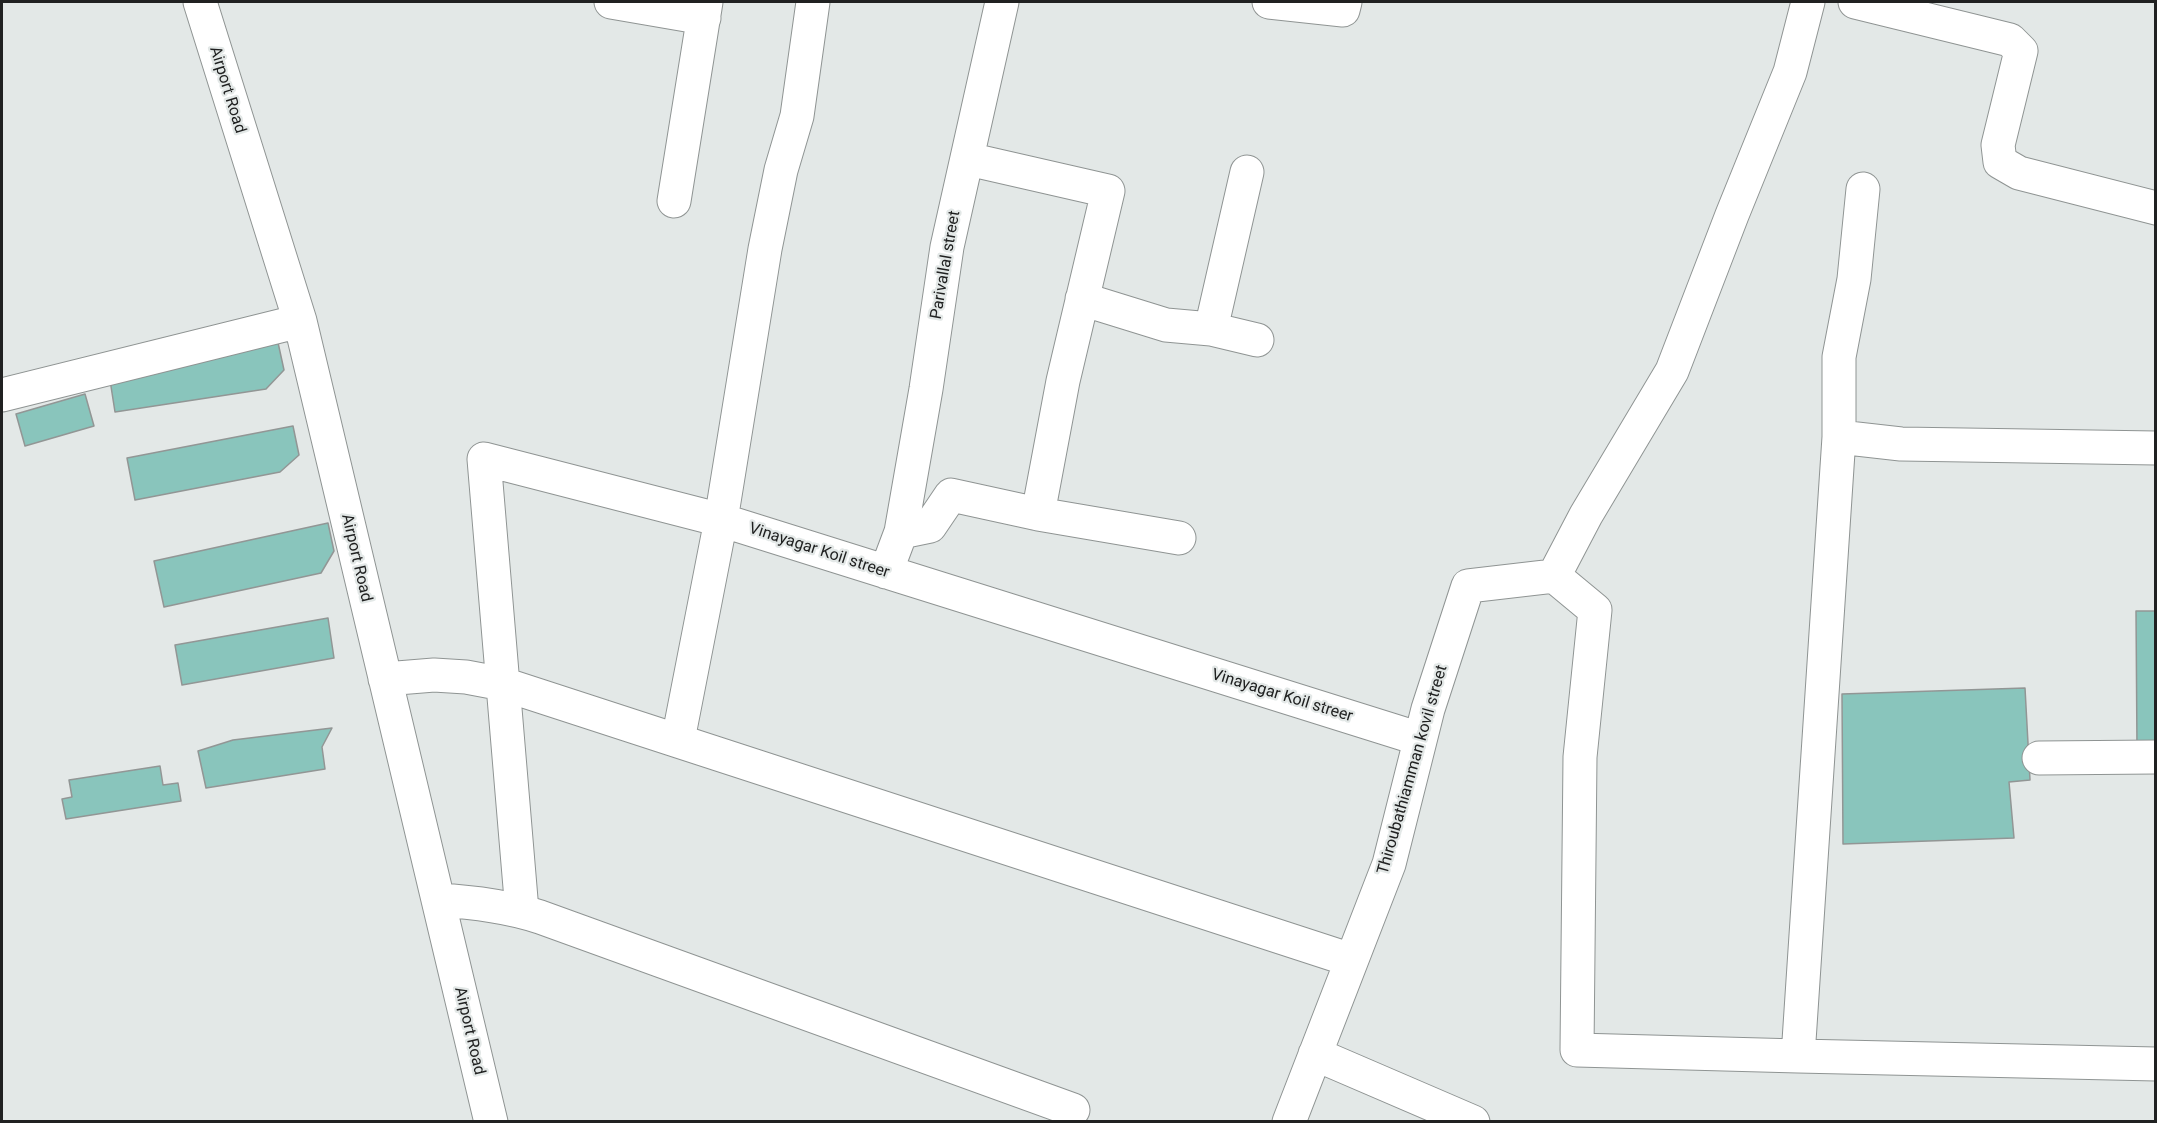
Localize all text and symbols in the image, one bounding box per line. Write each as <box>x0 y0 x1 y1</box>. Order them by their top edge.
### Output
street label: Airport Road <box>205 44 249 136</box>
street label: Parivallal street <box>927 209 965 321</box>
street label: Airport Road <box>337 512 375 604</box>
street label: Vinayagar Koil streer <box>746 519 892 583</box>
street label: Thiroubathiamman kovil street <box>1374 663 1452 877</box>
street label: Vinayagar Koil streer <box>1209 665 1355 727</box>
street label: Airport Road <box>450 985 488 1077</box>

